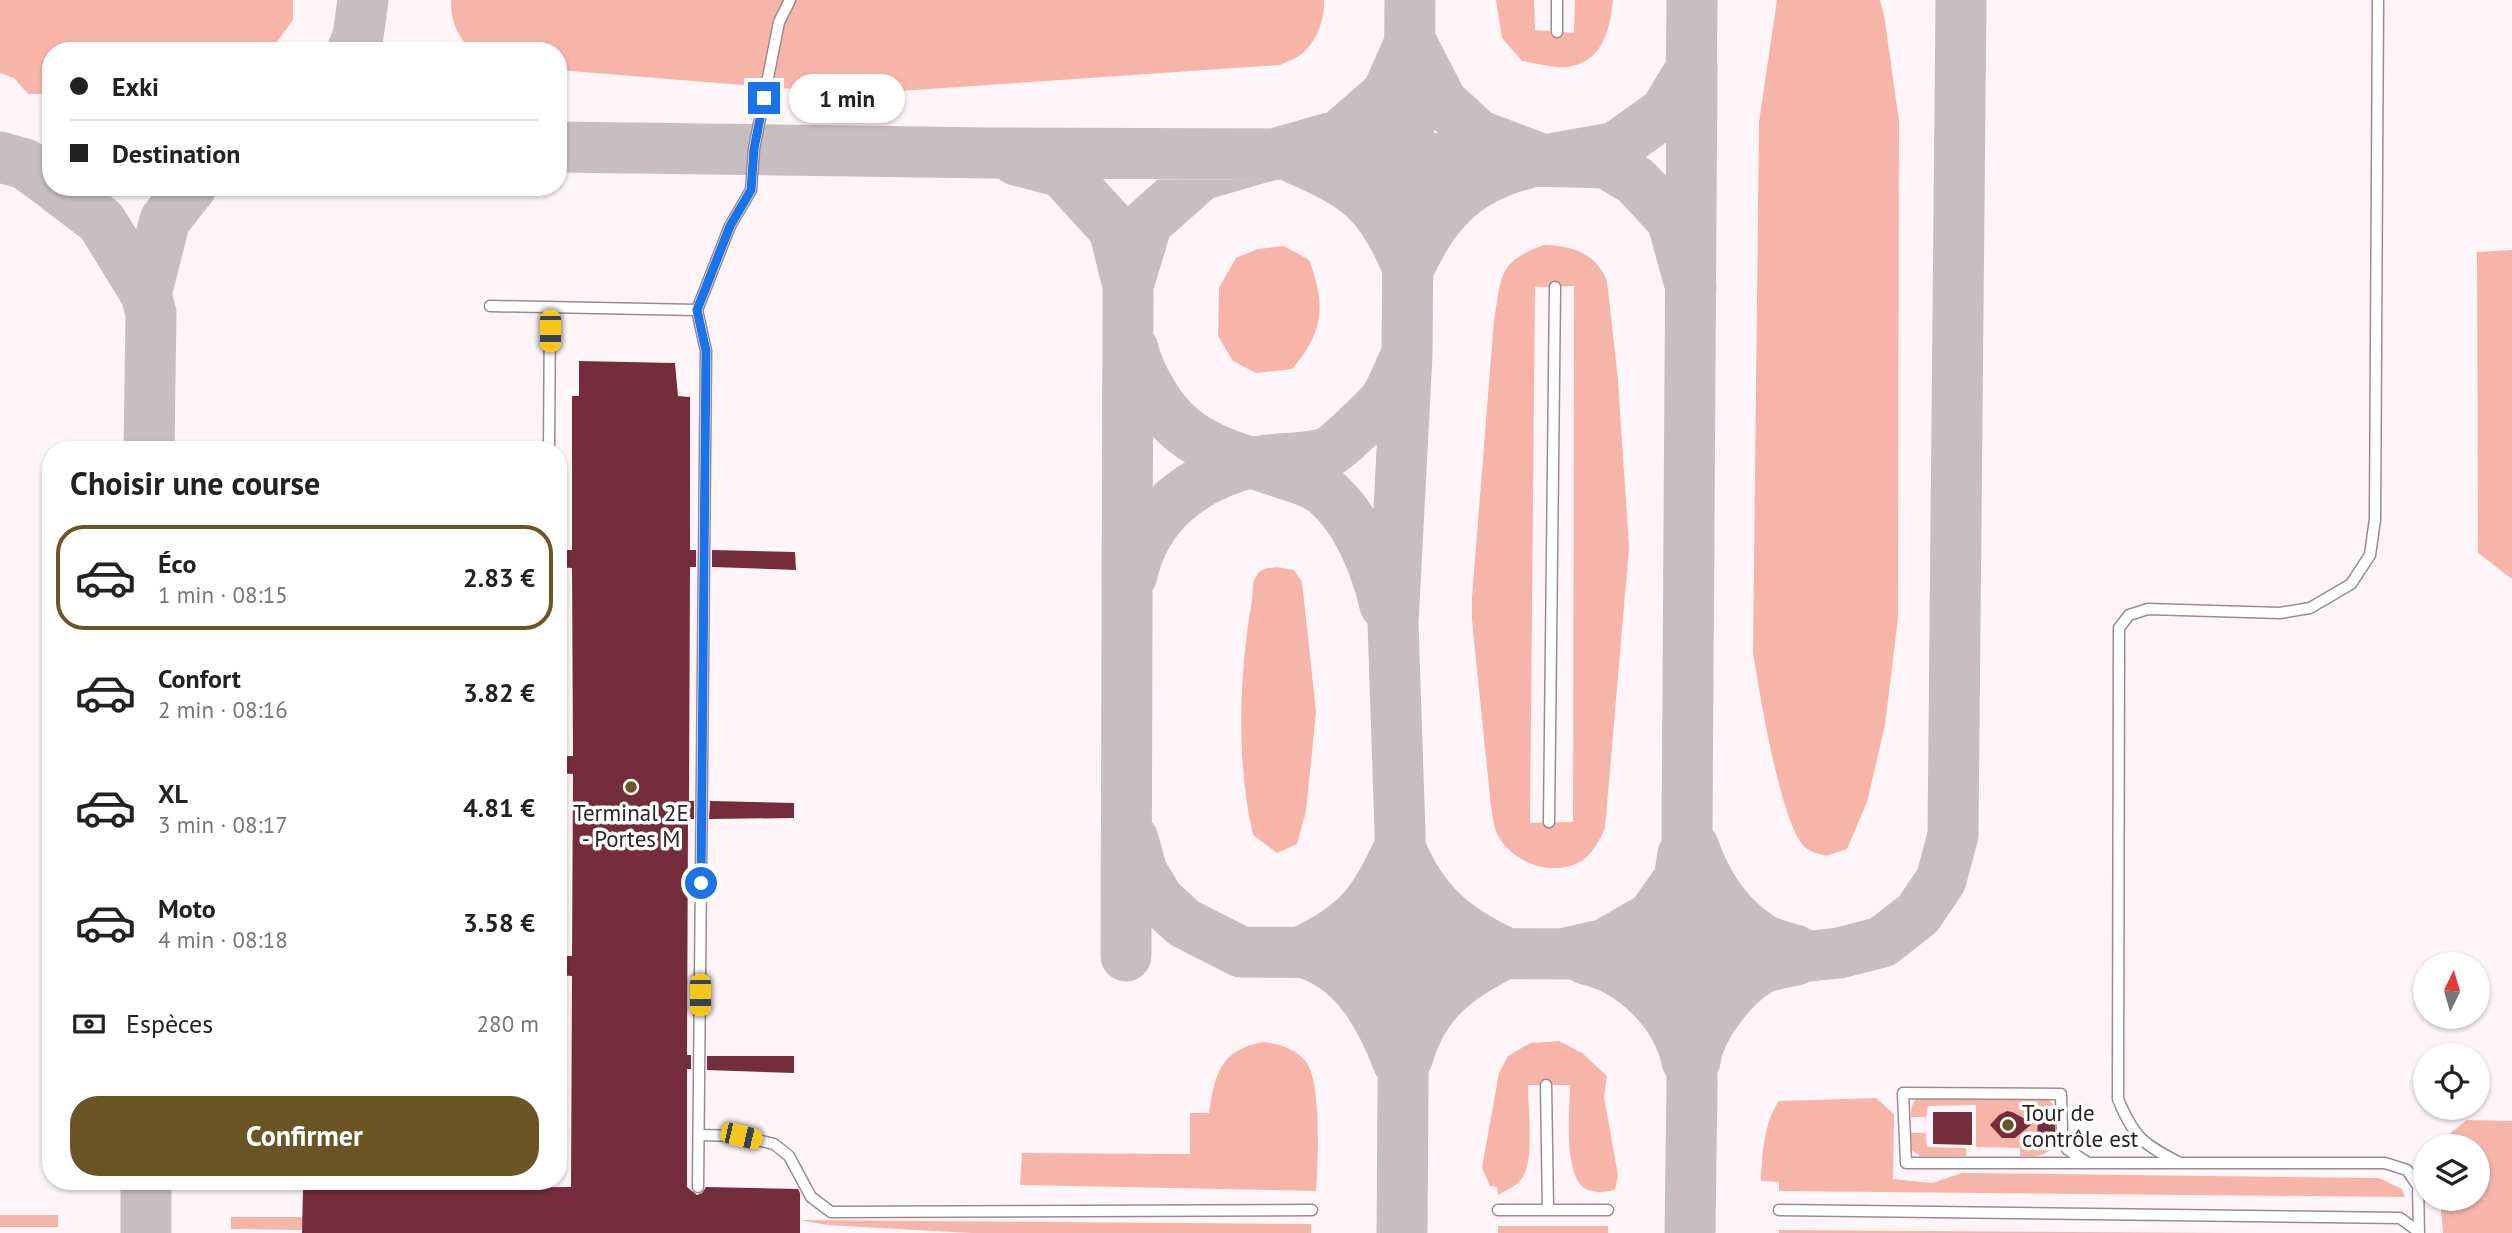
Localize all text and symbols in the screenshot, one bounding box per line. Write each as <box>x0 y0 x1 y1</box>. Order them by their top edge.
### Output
text: Exki <box>112 70 159 103</box>
callout: 1 min <box>788 74 904 122</box>
route end <box>748 82 780 114</box>
text: 1 min <box>819 84 875 113</box>
text: Destination <box>112 137 240 170</box>
car <box>540 310 561 352</box>
text: Choisir une course <box>70 462 320 504</box>
icon: car <box>74 546 137 609</box>
text: Éco <box>158 547 196 580</box>
text: 2.83 € <box>463 561 535 594</box>
text: 1 min · 08:15 <box>158 580 288 609</box>
icon: car <box>74 661 137 724</box>
text: Confort <box>158 662 241 695</box>
text: 3.82 € <box>463 676 535 709</box>
text: 2 min · 08:16 <box>158 695 288 724</box>
icon: car <box>74 776 137 839</box>
text: XL <box>158 777 188 810</box>
marker: Terminal 2E - Portes M <box>623 779 639 795</box>
text: 4.81 € <box>463 791 535 824</box>
place label: Terminal 2E - Portes M <box>573 798 689 853</box>
text: 3 min · 08:17 <box>158 810 288 839</box>
route start <box>685 867 717 899</box>
icon: car <box>74 891 137 954</box>
text: Moto <box>158 892 216 925</box>
text: 3.58 € <box>463 906 535 939</box>
text: 4 min · 08:18 <box>158 925 288 954</box>
north arrow <box>2413 952 2490 1029</box>
map controls <box>2413 952 2490 1211</box>
car <box>690 974 711 1016</box>
icon: cash <box>70 1005 108 1043</box>
text: Espèces <box>126 1007 213 1040</box>
text: 280 m <box>477 1009 539 1038</box>
button: locate <box>2413 1043 2490 1120</box>
button: Confirmer <box>70 1096 539 1176</box>
place label: Tour de contrôle est <box>2022 1098 2139 1153</box>
marker: Tour de contrôle est <box>2000 1117 2016 1133</box>
car <box>719 1121 764 1151</box>
button: layers <box>2413 1134 2490 1211</box>

